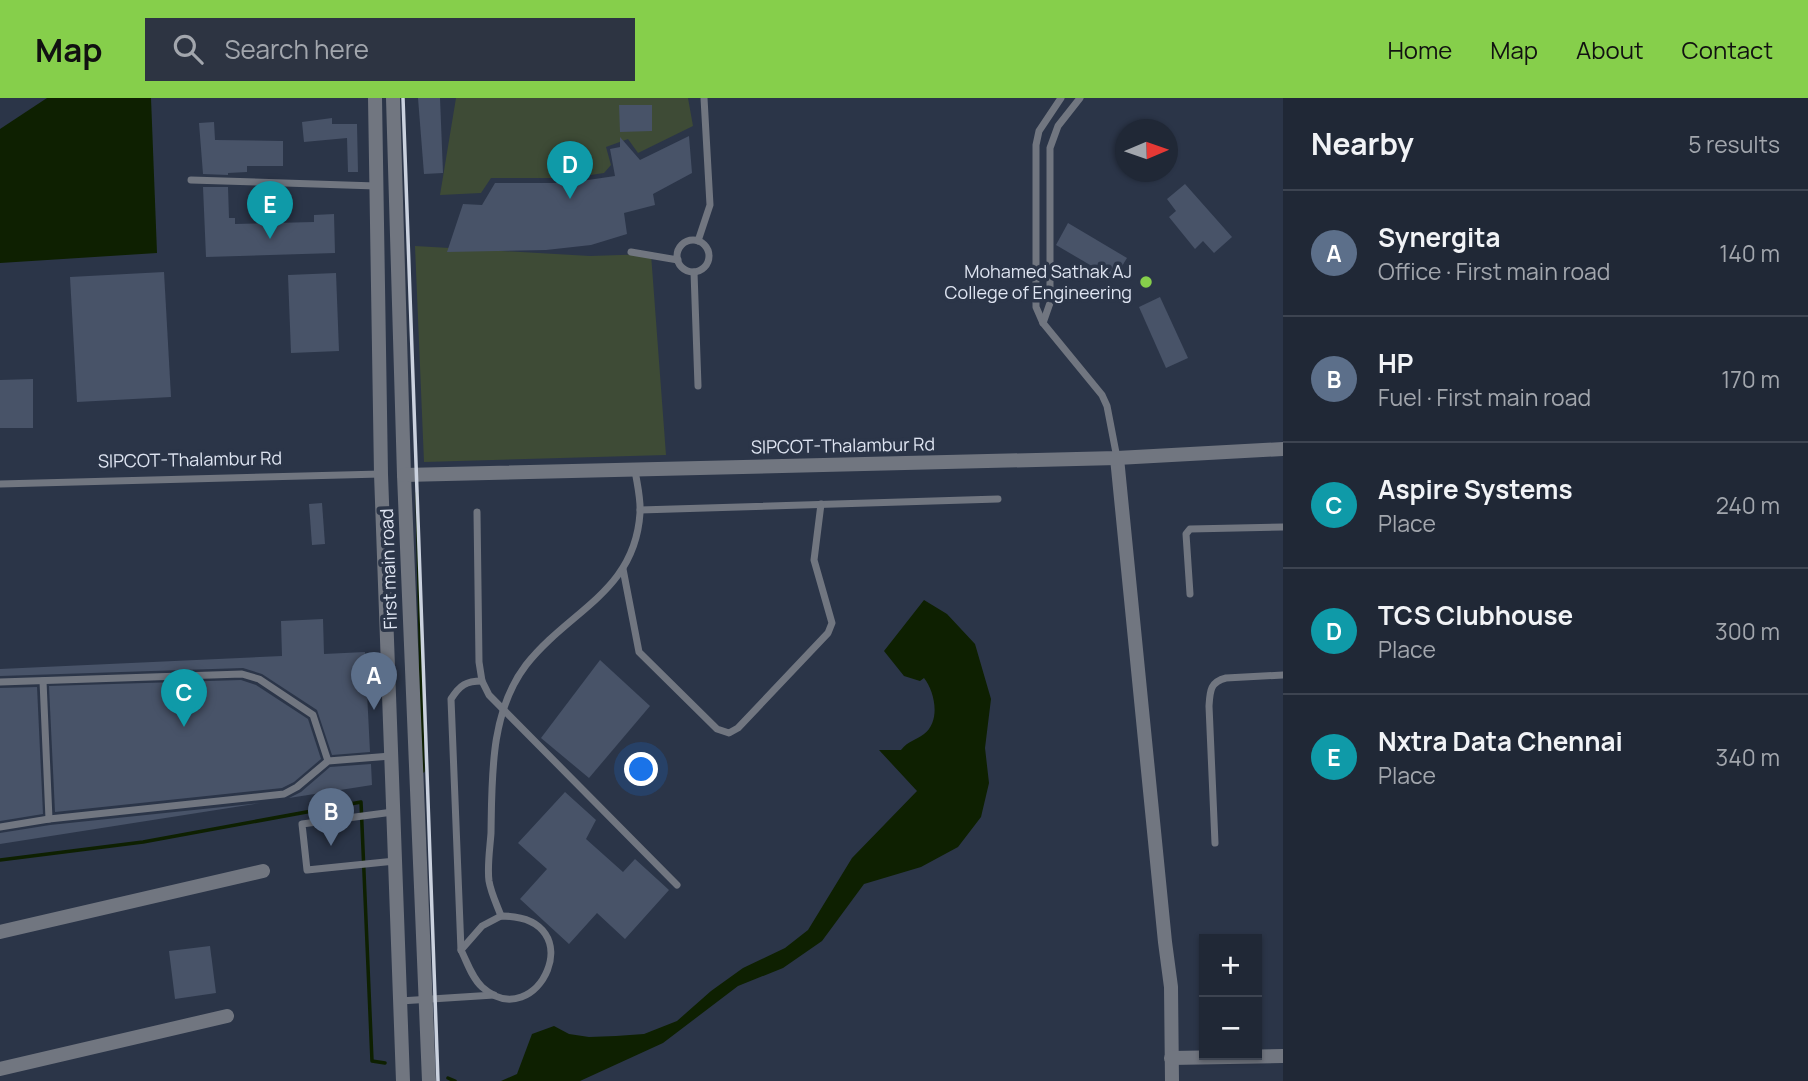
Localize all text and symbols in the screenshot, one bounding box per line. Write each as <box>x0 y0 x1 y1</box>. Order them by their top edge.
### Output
search box <box>145 18 635 81</box>
text: Map <box>35 27 103 72</box>
icon: search <box>169 30 207 68</box>
text: Search here <box>225 31 369 67</box>
text: Home <box>1387 33 1452 66</box>
text: Map <box>1490 33 1538 66</box>
text: About <box>1576 33 1644 66</box>
text: Contact <box>1682 33 1773 66</box>
north arrow <box>1115 119 1178 182</box>
text: Nearby <box>1311 123 1414 164</box>
text: 5 results <box>1688 128 1780 160</box>
pin: D <box>547 141 593 199</box>
pin: E <box>247 181 293 239</box>
text: Synergita <box>1378 219 1500 255</box>
text: A <box>1326 237 1342 269</box>
text: 140 m <box>1719 237 1780 269</box>
text: Office · First main road <box>1378 255 1610 287</box>
place label: Mohamed Sathak AJ College of Engineering <box>945 259 1132 304</box>
marker: Mohamed Sathak AJ College of Engineering <box>1138 274 1154 290</box>
text: HP <box>1378 345 1413 381</box>
text: B <box>1327 363 1341 395</box>
text: 170 m <box>1721 363 1780 395</box>
text: Fuel · First main road <box>1378 381 1591 413</box>
street label: SIPCOT-Thalambur Rd <box>751 431 935 459</box>
street label: SIPCOT-Thalambur Rd <box>98 445 282 473</box>
text: Aspire Systems <box>1378 471 1573 507</box>
text: C <box>1326 489 1343 521</box>
text: 240 m <box>1716 489 1780 521</box>
text: Place <box>1378 507 1436 539</box>
street label: First main road <box>374 508 402 630</box>
text: TCS Clubhouse <box>1378 597 1573 633</box>
text: D <box>1326 615 1342 647</box>
text: 300 m <box>1715 615 1780 647</box>
text: Place <box>1378 633 1436 665</box>
pin: A <box>351 652 397 710</box>
pin: C <box>161 669 207 727</box>
text: Nxtra Data Chennai <box>1378 723 1623 759</box>
text: E <box>1327 741 1341 773</box>
text: 340 m <box>1716 741 1780 773</box>
your location <box>624 752 658 786</box>
text: Place <box>1378 759 1436 791</box>
pin: B <box>308 788 354 846</box>
map controls <box>1199 934 1262 1060</box>
button: + <box>1199 934 1262 997</box>
button: − <box>1199 997 1262 1060</box>

